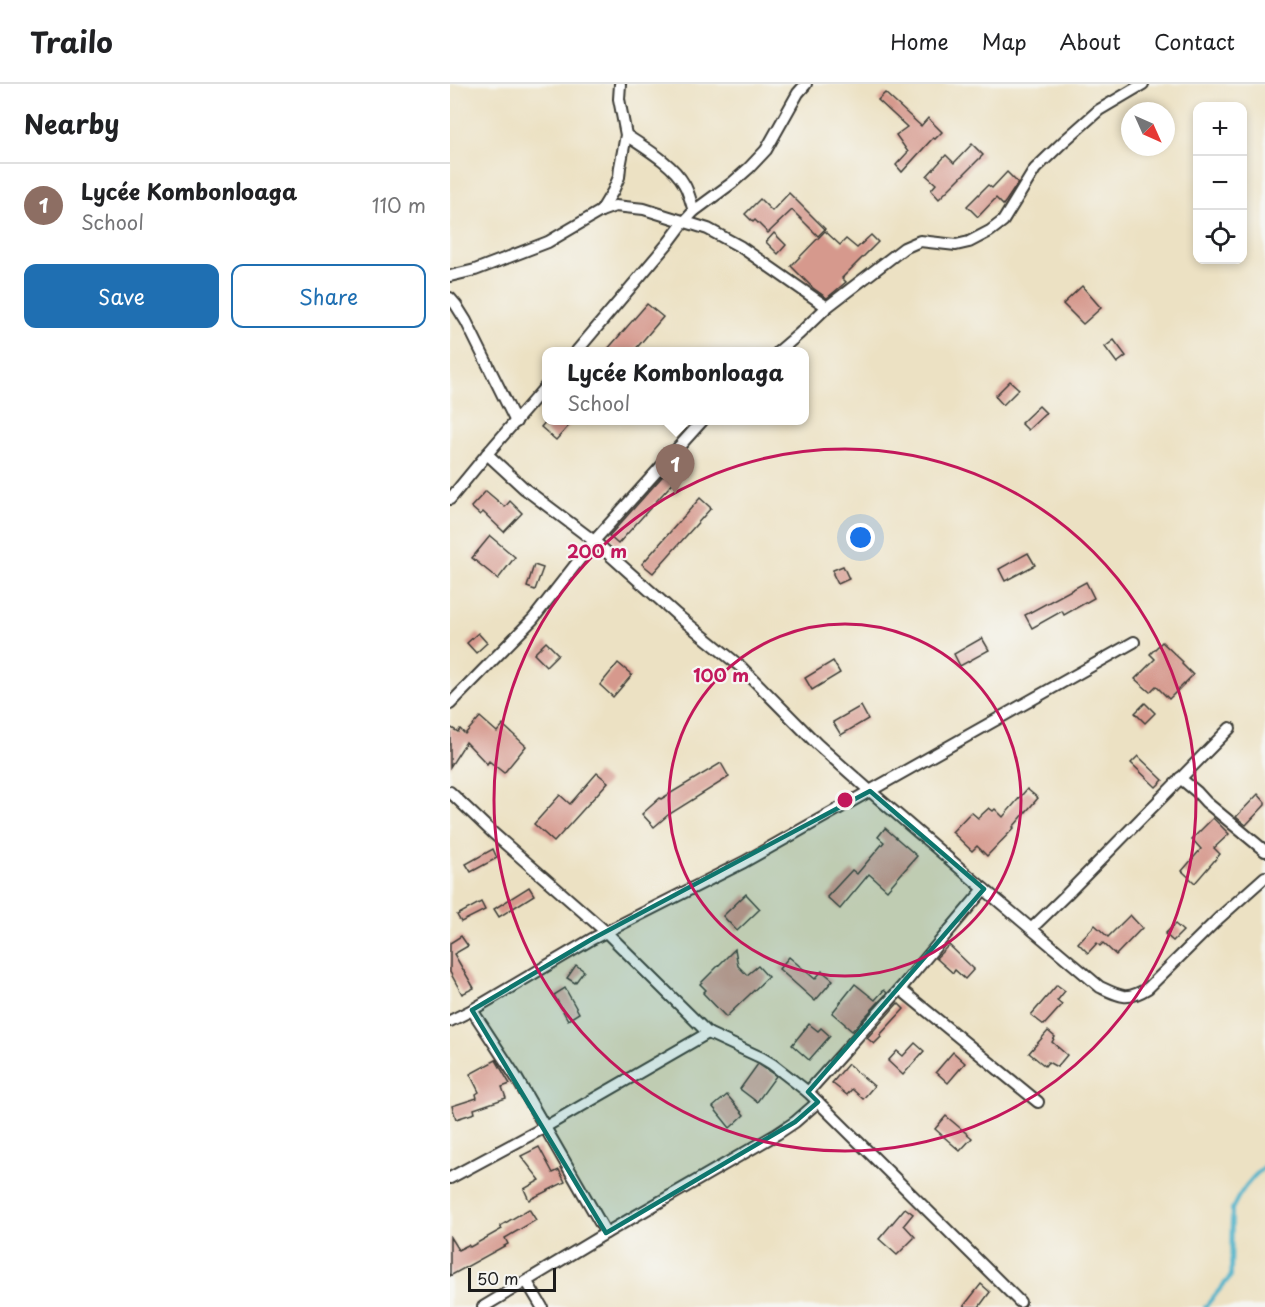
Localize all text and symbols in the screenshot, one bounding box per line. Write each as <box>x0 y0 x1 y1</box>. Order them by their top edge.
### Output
text: Trailo <box>30 20 113 63</box>
text: Home <box>890 25 949 57</box>
text: Map <box>982 25 1027 57</box>
text: About <box>1060 25 1121 57</box>
text: Contact <box>1154 25 1235 57</box>
north arrow <box>1121 102 1175 156</box>
map controls <box>1193 102 1247 264</box>
button: + <box>1193 102 1247 156</box>
text: Nearby <box>24 104 119 143</box>
button: − <box>1193 156 1247 210</box>
text: Lycée Kombonloaga <box>81 174 297 207</box>
text: 1 <box>39 190 48 220</box>
text: 110 m <box>372 190 426 220</box>
text: School <box>81 207 144 237</box>
button: locate <box>1193 210 1247 264</box>
button: Save <box>24 264 219 328</box>
button: Share <box>231 264 426 328</box>
popup <box>542 347 809 425</box>
text: Lycée Kombonloaga <box>567 355 784 388</box>
text: School <box>567 388 630 418</box>
pin: 1 <box>656 444 694 494</box>
your location <box>846 523 875 552</box>
text: 200 m <box>567 537 627 564</box>
text: 100 m <box>693 661 749 688</box>
centre of rings <box>835 790 855 810</box>
scale bar <box>468 1265 556 1292</box>
text: 50 m <box>477 1266 518 1290</box>

